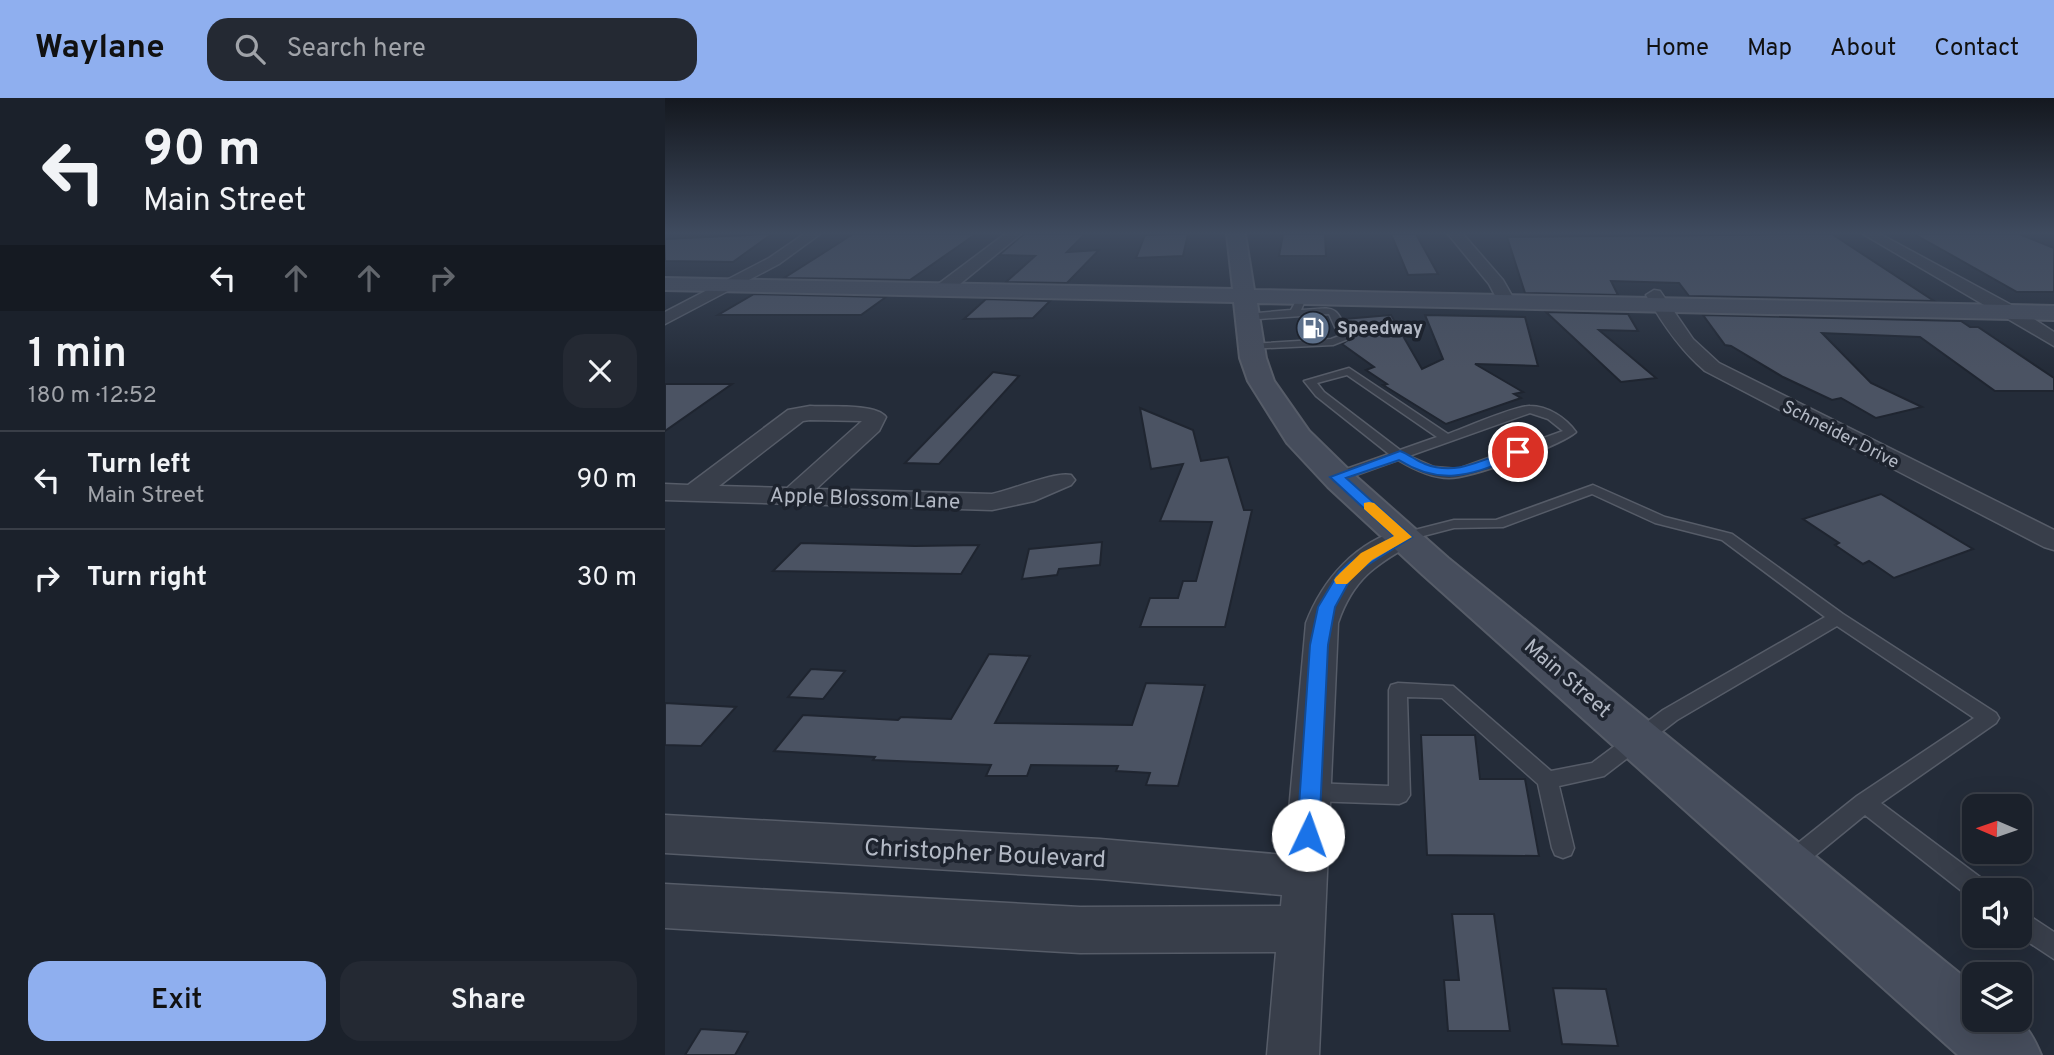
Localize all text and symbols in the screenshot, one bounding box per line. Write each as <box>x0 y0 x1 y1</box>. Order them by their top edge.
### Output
search box <box>207 18 697 81</box>
text: Waylane <box>35 28 165 70</box>
icon: search <box>231 30 269 68</box>
text: Search here <box>287 33 426 66</box>
text: Home <box>1645 34 1709 64</box>
text: Map <box>1747 34 1792 64</box>
text: About <box>1830 34 1896 64</box>
text: Contact <box>1934 34 2019 64</box>
text: 90 m <box>143 121 261 183</box>
icon: left <box>28 126 119 217</box>
text: Main Street <box>143 182 306 222</box>
icon: left <box>204 259 242 297</box>
icon: ahead <box>277 259 315 297</box>
icon: ahead <box>350 259 388 297</box>
icon: right <box>423 259 461 297</box>
fuel station icon: Speedway <box>1294 309 1332 347</box>
place label: Speedway <box>1337 318 1423 341</box>
text: 1 min <box>28 329 127 382</box>
button: close <box>563 334 637 408</box>
text: 180 m · 12:52 <box>28 382 157 411</box>
street label: Schneider Drive <box>1778 396 1903 475</box>
pin <box>1488 422 1548 482</box>
icon: arrive <box>1499 433 1537 471</box>
text: Turn left <box>87 449 191 482</box>
icon: left <box>28 461 66 499</box>
text: 90 m <box>577 464 637 497</box>
text: Main Street <box>87 482 204 511</box>
street label: Apple Blossom Lane <box>769 483 961 516</box>
icon: right <box>28 559 66 597</box>
text: Turn right <box>87 562 207 595</box>
text: 30 m <box>577 562 637 595</box>
street label: Main Street <box>1518 634 1616 724</box>
north arrow <box>1962 794 2032 864</box>
map controls <box>1962 794 2032 1032</box>
position arrow <box>1271 798 1345 872</box>
street label: Christopher Boulevard <box>863 834 1106 876</box>
button: sound <box>1962 878 2032 948</box>
button: Exit <box>28 961 326 1041</box>
button: Share <box>340 961 637 1041</box>
button: layers <box>1962 962 2032 1032</box>

